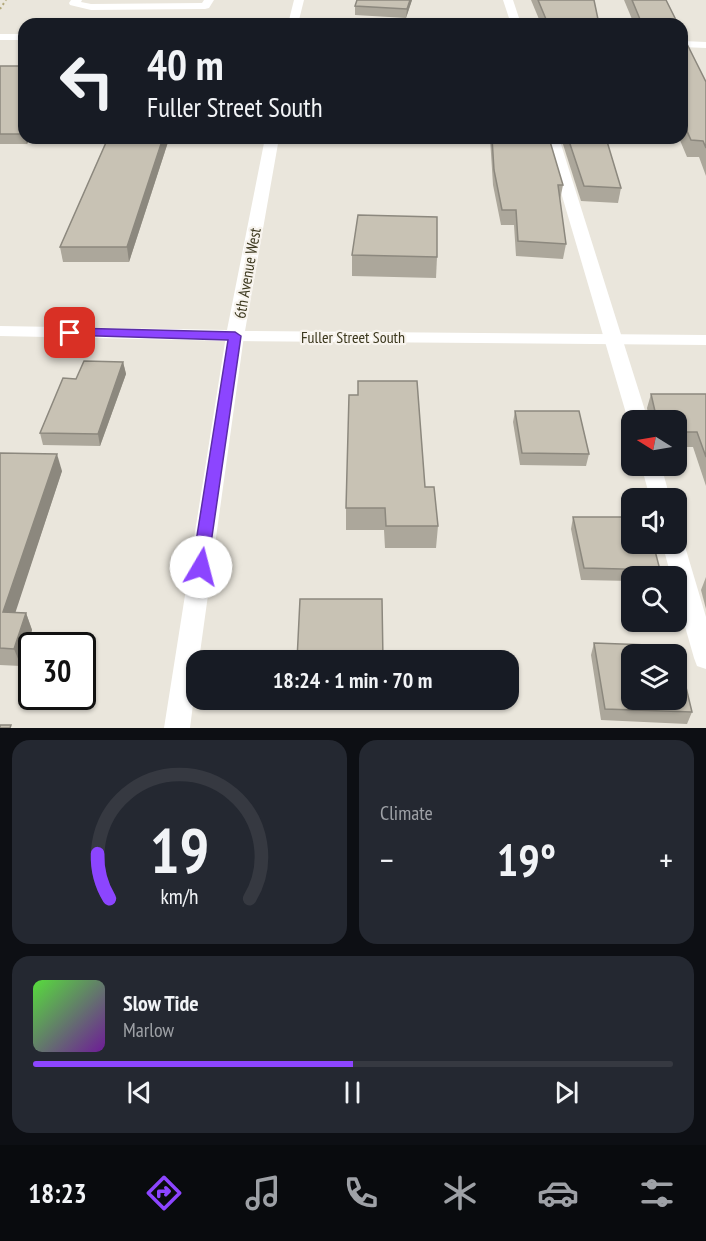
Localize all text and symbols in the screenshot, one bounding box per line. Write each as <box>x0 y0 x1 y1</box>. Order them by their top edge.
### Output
text: 40 m <box>147 37 224 92</box>
icon: left <box>48 42 126 120</box>
text: Fuller Street South <box>147 90 323 124</box>
street label: 6th Avenue West <box>229 225 265 320</box>
pin <box>44 307 95 358</box>
icon: arrive <box>53 316 86 349</box>
street label: Fuller Street South <box>301 327 405 347</box>
north arrow <box>621 410 687 476</box>
map controls <box>621 410 687 710</box>
button: sound <box>621 488 687 554</box>
position arrow <box>169 535 233 599</box>
button: search <box>621 566 687 632</box>
speed limit sign: 30 <box>18 632 96 710</box>
button: layers <box>621 644 687 710</box>
text: 18:24 · 1 min · 70 m <box>273 666 432 694</box>
text: Climate <box>380 800 433 826</box>
text: 19 <box>150 809 209 890</box>
text: 19° <box>497 830 556 888</box>
text: − <box>380 838 394 881</box>
text: + <box>659 838 673 881</box>
text: km/h <box>160 882 199 910</box>
text: Slow Tide <box>123 989 199 1017</box>
text: Marlow <box>123 1017 174 1043</box>
icon: previous <box>123 1076 156 1109</box>
icon: pause <box>336 1076 369 1109</box>
icon: next <box>550 1076 583 1109</box>
icon: directions <box>143 1172 185 1214</box>
icon: music <box>242 1172 284 1214</box>
icon: phone <box>340 1172 382 1214</box>
icon: climate <box>439 1172 481 1214</box>
icon: car <box>537 1172 579 1214</box>
icon: filters <box>636 1172 678 1214</box>
text: 18:23 <box>28 1176 87 1210</box>

